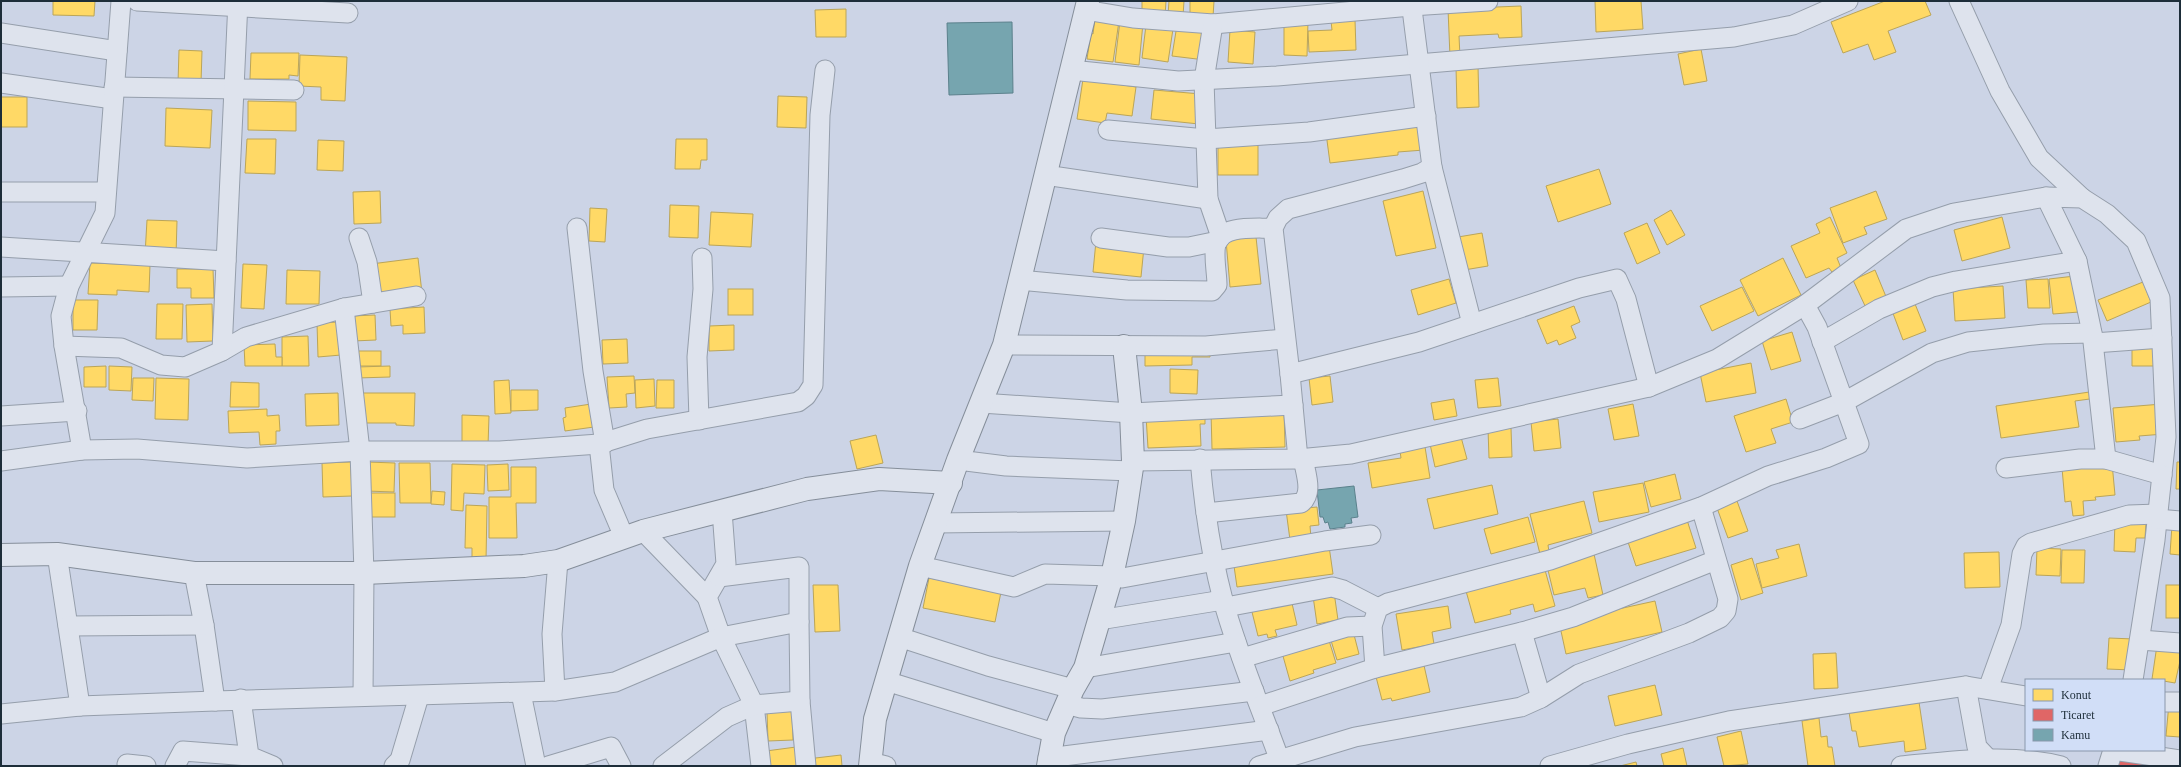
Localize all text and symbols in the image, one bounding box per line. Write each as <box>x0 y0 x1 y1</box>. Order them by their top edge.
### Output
legend <box>2025 679 2165 751</box>
text: Konut <box>2061 688 2092 702</box>
text: Ticaret <box>2061 708 2095 722</box>
text: Kamu <box>2061 728 2090 742</box>

